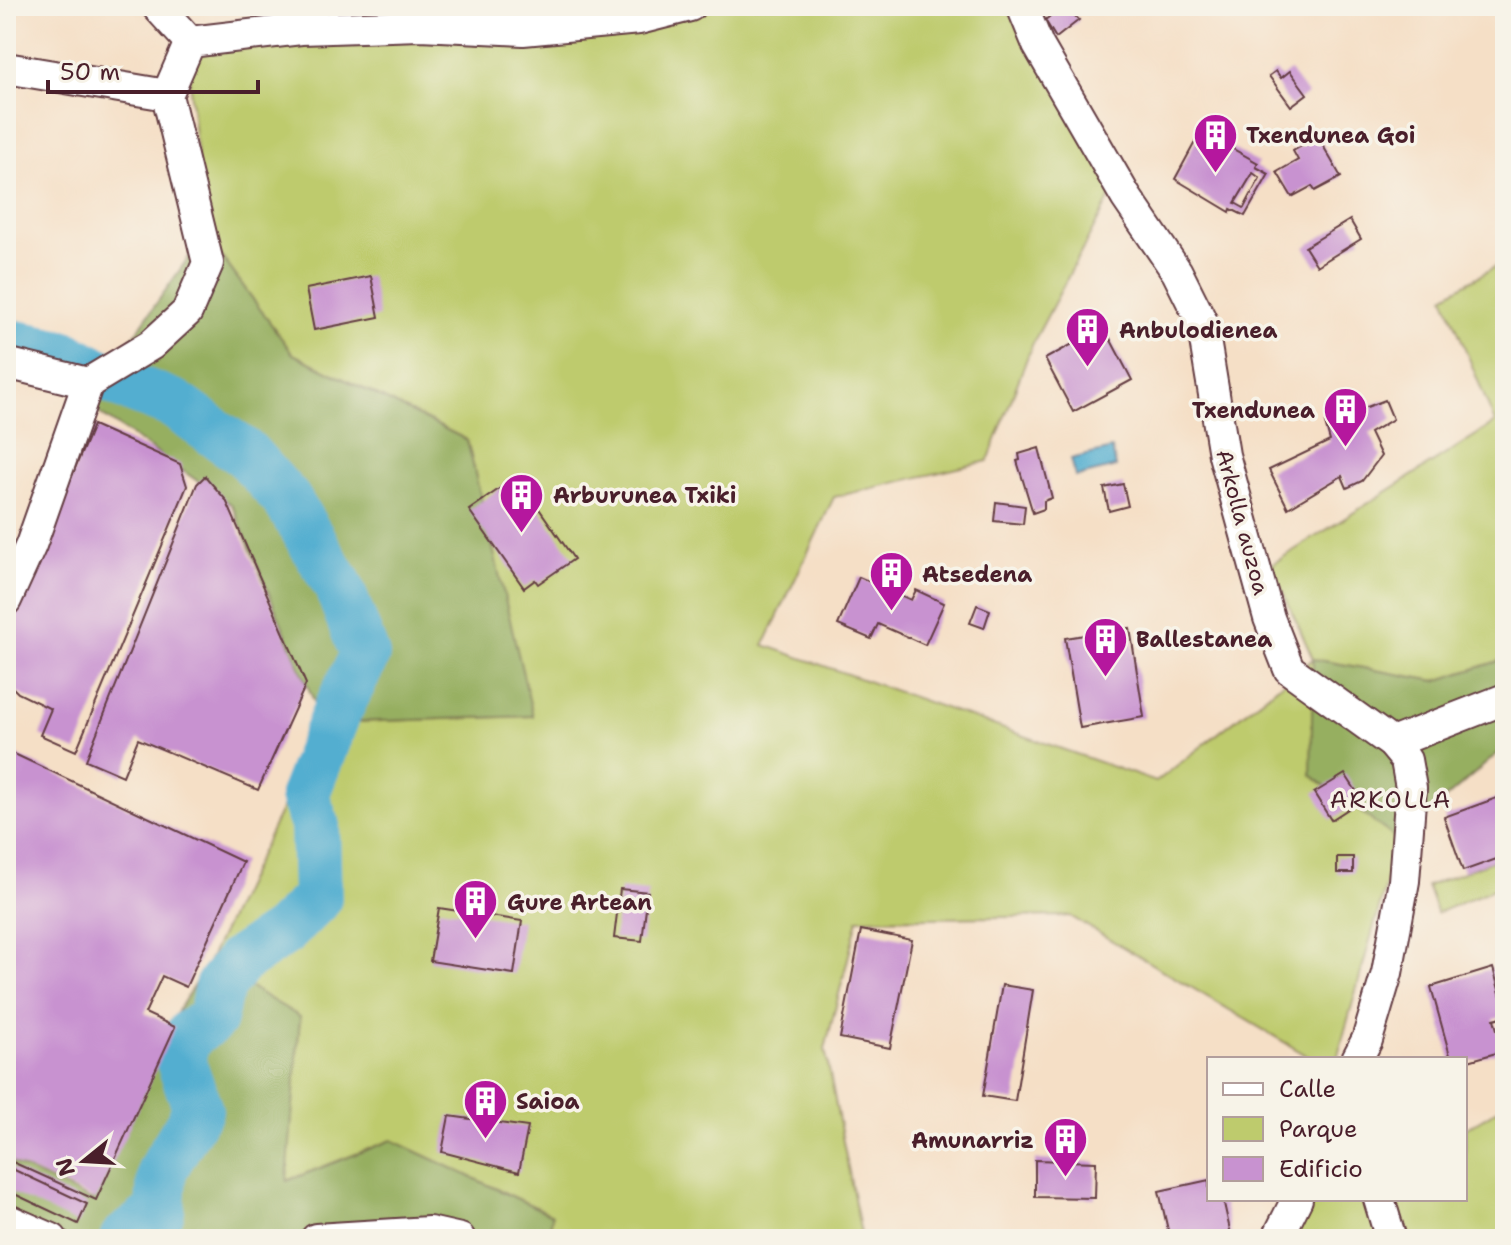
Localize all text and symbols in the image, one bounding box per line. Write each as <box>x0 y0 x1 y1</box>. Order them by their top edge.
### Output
scale bar <box>48 44 258 94</box>
text: 50 m <box>60 56 120 88</box>
building icon: Txendunea Goi <box>1191 111 1239 174</box>
place label: Txendunea Goi <box>1246 121 1415 150</box>
building icon: Anbulodienea <box>1064 306 1112 369</box>
place label: Anbulodienea <box>1119 316 1278 345</box>
building icon: Txendunea <box>1322 386 1370 449</box>
place label: Txendunea <box>1192 396 1315 425</box>
street label: Arkolla auzoa <box>1209 446 1276 598</box>
building icon: Arburunea Txiki <box>498 471 546 534</box>
place label: Arburunea Txiki <box>553 481 736 510</box>
building icon: Atsedena <box>867 550 915 613</box>
place label: Atsedena <box>922 560 1032 589</box>
building icon: Ballestanea <box>1081 615 1129 678</box>
place label: Ballestanea <box>1136 625 1272 654</box>
district label: ARKOLLA <box>1330 784 1452 816</box>
building icon: Gure Artean <box>452 878 500 941</box>
place label: Gure Artean <box>507 888 652 917</box>
legend <box>1207 1057 1467 1201</box>
text: Calle <box>1279 1073 1336 1105</box>
building icon: Saioa <box>461 1077 509 1140</box>
place label: Saioa <box>516 1087 579 1116</box>
text: Parque <box>1279 1113 1358 1145</box>
building icon: Amunarriz <box>1041 1116 1089 1179</box>
north arrow <box>44 1121 124 1201</box>
place label: Amunarriz <box>911 1126 1034 1155</box>
text: Edificio <box>1279 1153 1363 1185</box>
text: N <box>49 1154 82 1180</box>

